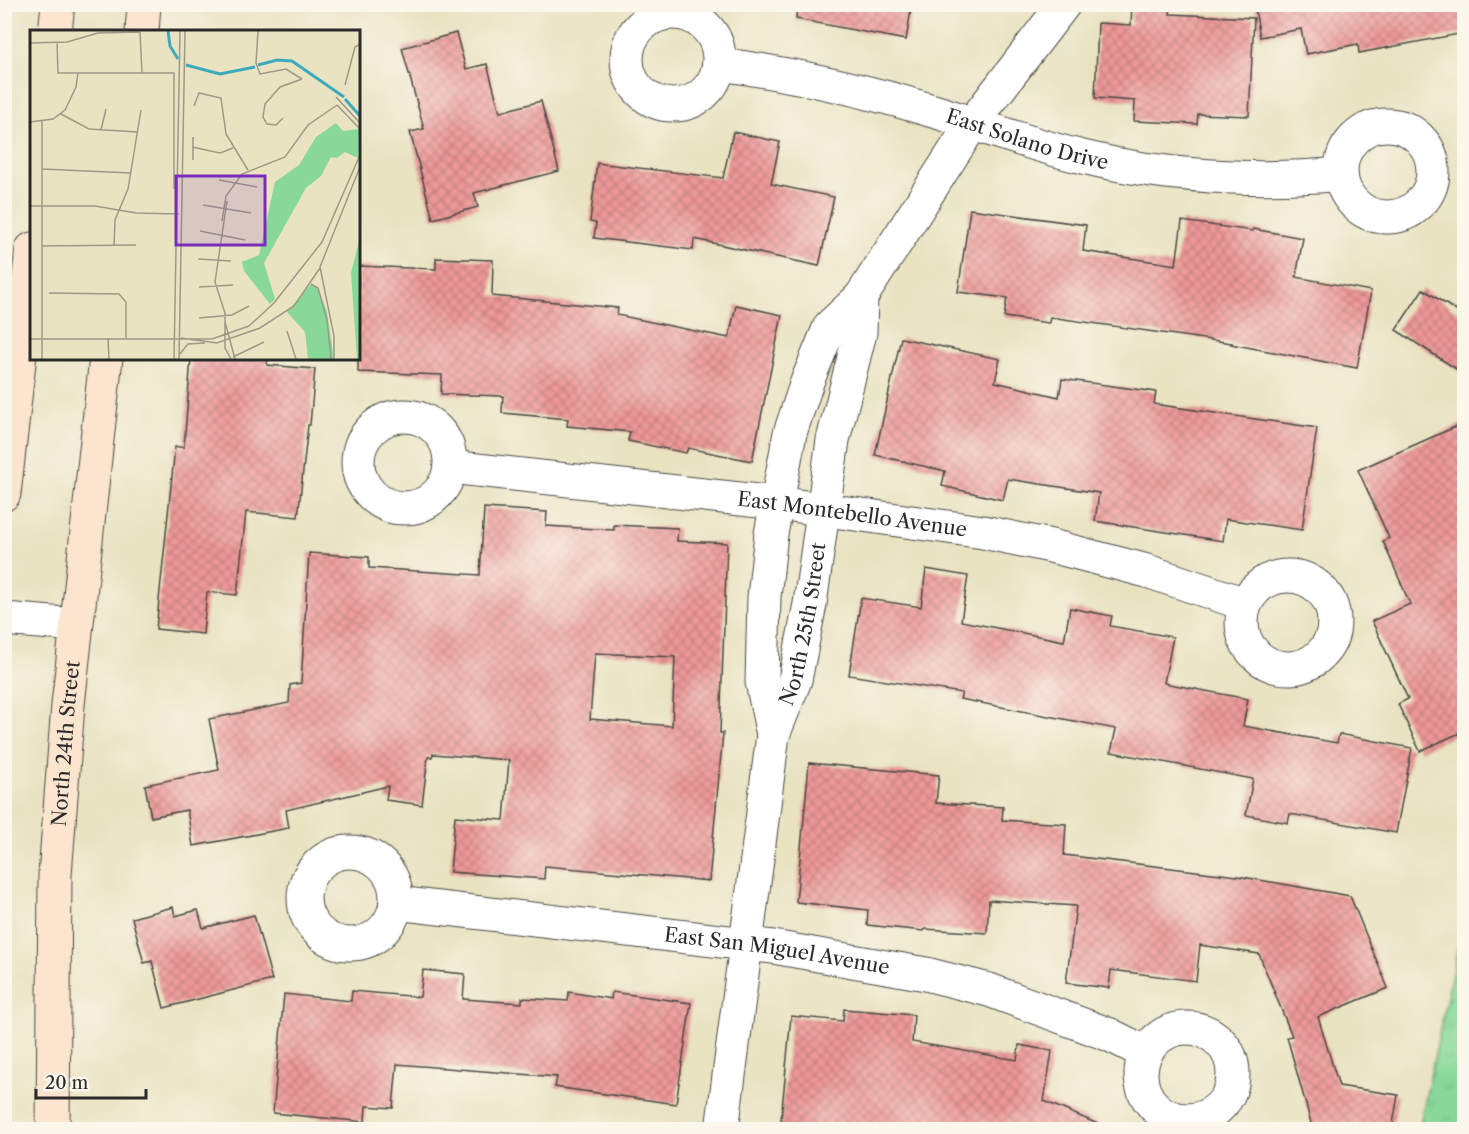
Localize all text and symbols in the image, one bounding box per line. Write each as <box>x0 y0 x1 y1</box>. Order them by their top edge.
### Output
inset map <box>30 30 360 360</box>
street label: East Solano Drive <box>943 104 1111 174</box>
street label: East Montebello Avenue <box>736 487 968 542</box>
street label: North 25th Street <box>774 541 830 709</box>
street label: North 24th Street <box>47 659 85 827</box>
street label: East San Miguel Avenue <box>663 922 892 979</box>
scale bar <box>36 1062 146 1100</box>
text: 20 m <box>45 1072 89 1094</box>

